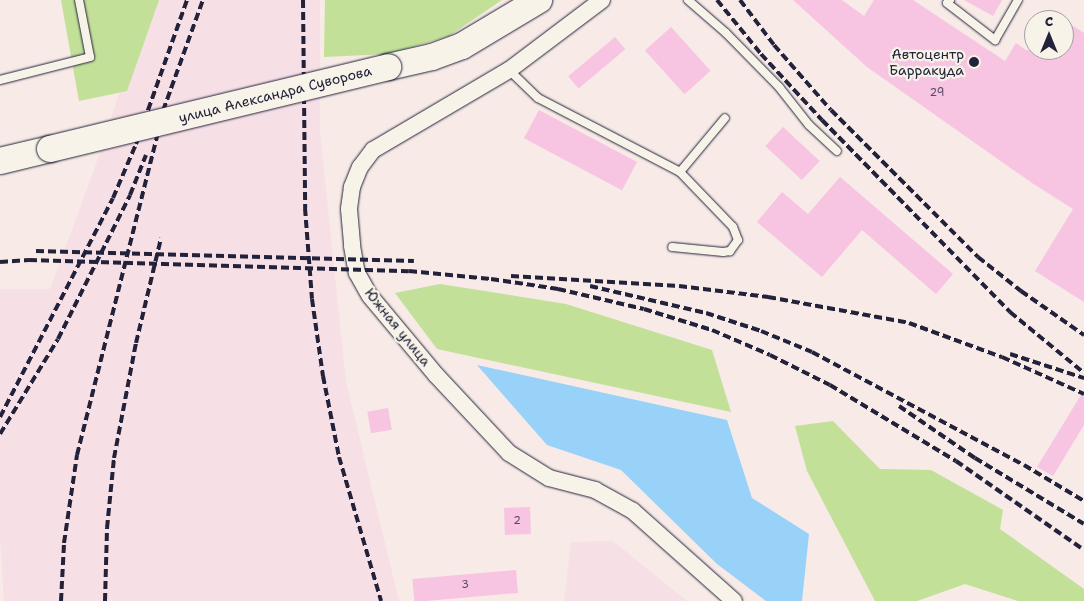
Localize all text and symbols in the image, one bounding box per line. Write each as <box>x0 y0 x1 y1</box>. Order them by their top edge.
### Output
north arrow <box>1024 10 1074 60</box>
text: С <box>1045 12 1053 30</box>
place label: Автоцентр Барракуда <box>889 46 964 78</box>
marker: Автоцентр Барракуда <box>968 56 980 68</box>
street label: улица Александра Суворова <box>177 62 373 126</box>
house number: 29 <box>930 86 944 100</box>
street label: Южная улица <box>361 285 435 369</box>
house number: 2 <box>513 514 521 528</box>
house number: 3 <box>461 578 469 592</box>

